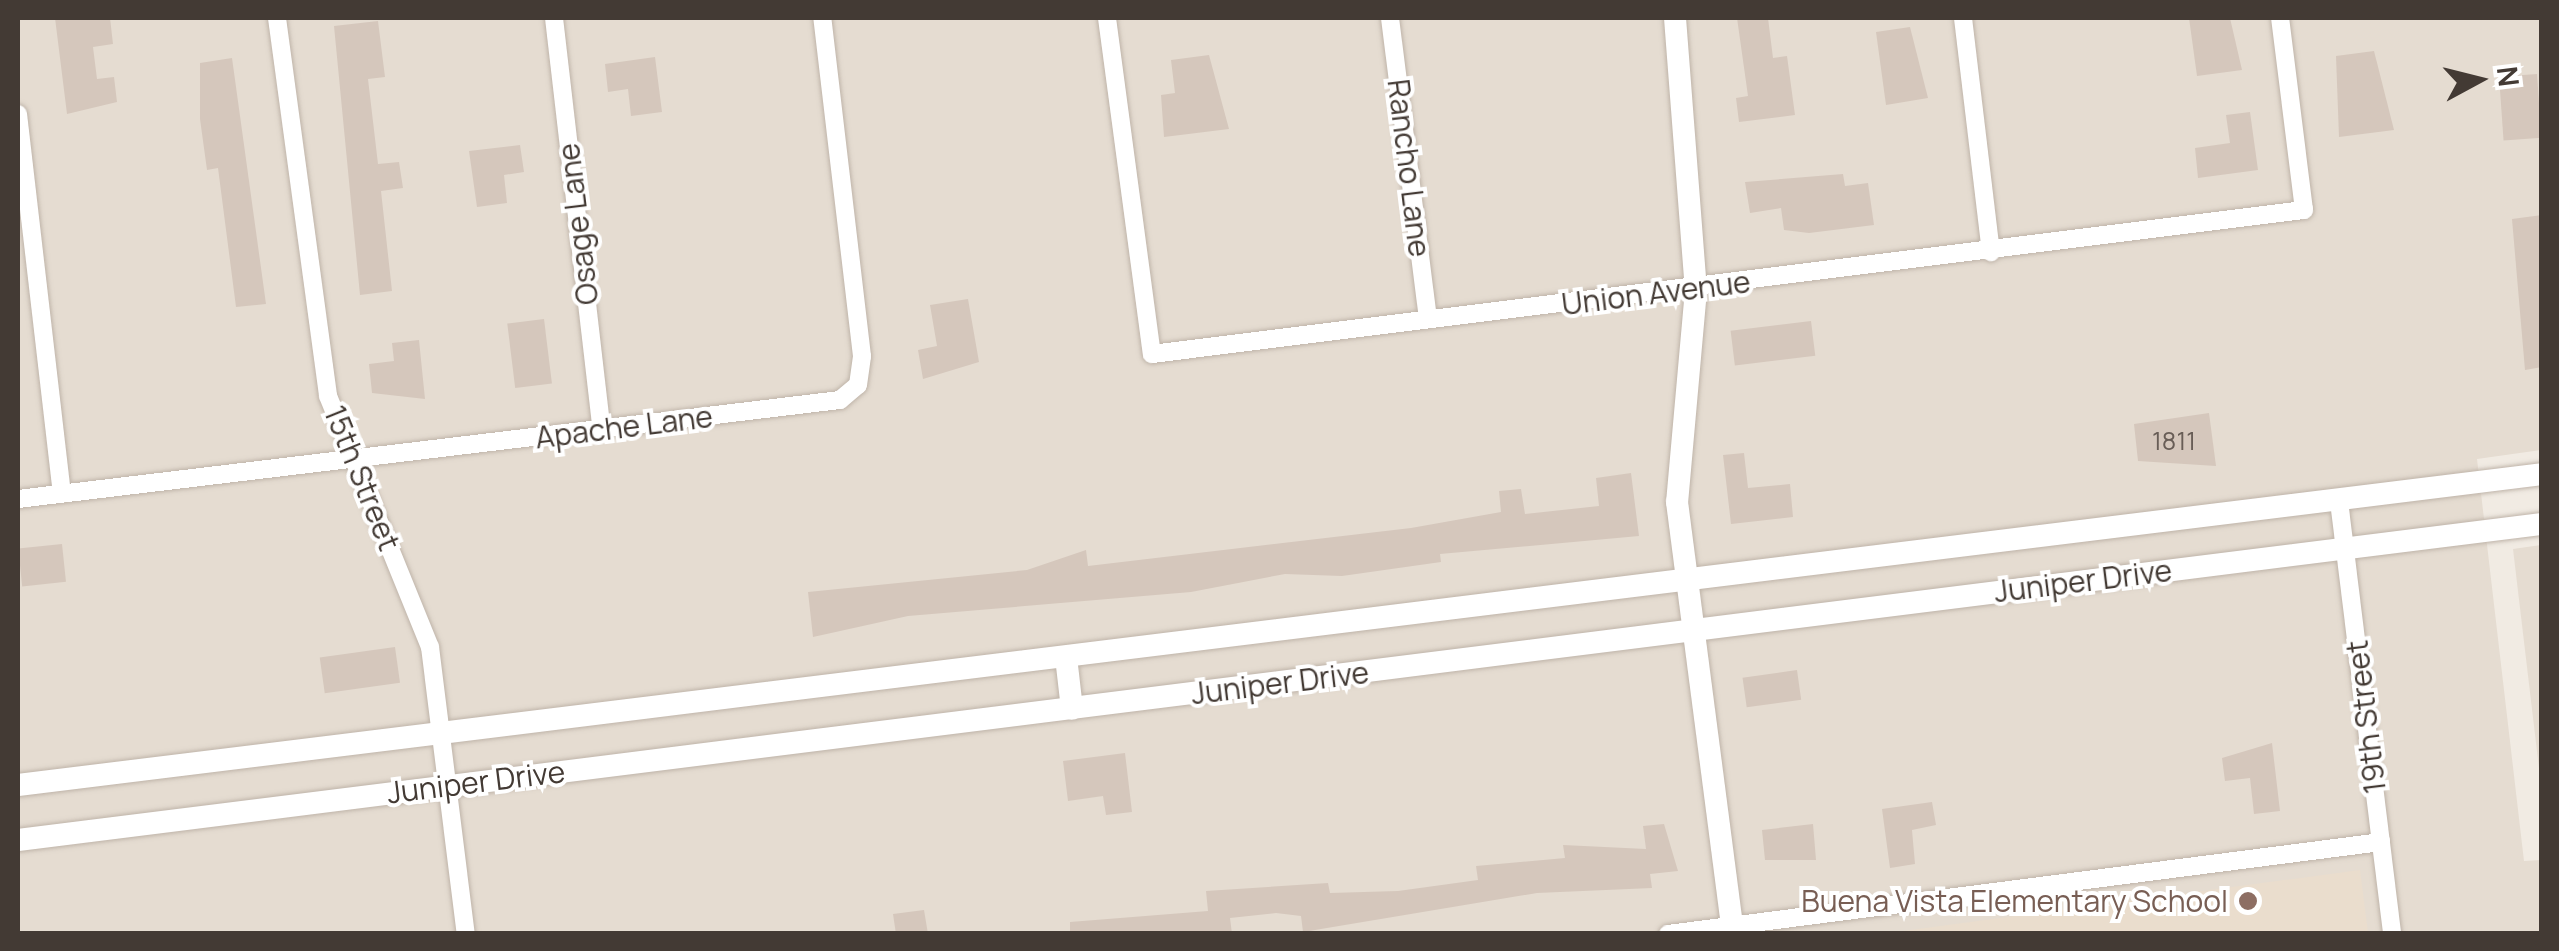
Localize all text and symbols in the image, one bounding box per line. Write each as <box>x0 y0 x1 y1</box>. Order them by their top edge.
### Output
north arrow <box>2429 30 2529 130</box>
text: N <box>2489 64 2529 89</box>
street label: Rancho Lane <box>1380 77 1438 259</box>
street label: Osage Lane <box>550 141 606 307</box>
street label: Union Avenue <box>1559 264 1753 322</box>
street label: Apache Lane <box>533 398 715 456</box>
street label: 15th Street <box>317 400 407 556</box>
house number: 1811 <box>2152 426 2196 456</box>
street label: Juniper Drive <box>1992 552 2174 610</box>
street label: 19th Street <box>2339 638 2393 796</box>
street label: Juniper Drive <box>1189 654 1371 712</box>
street label: Juniper Drive <box>385 753 567 811</box>
place label: Buena Vista Elementary School <box>1801 883 2228 919</box>
marker: Buena Vista Elementary School <box>2237 890 2259 912</box>

